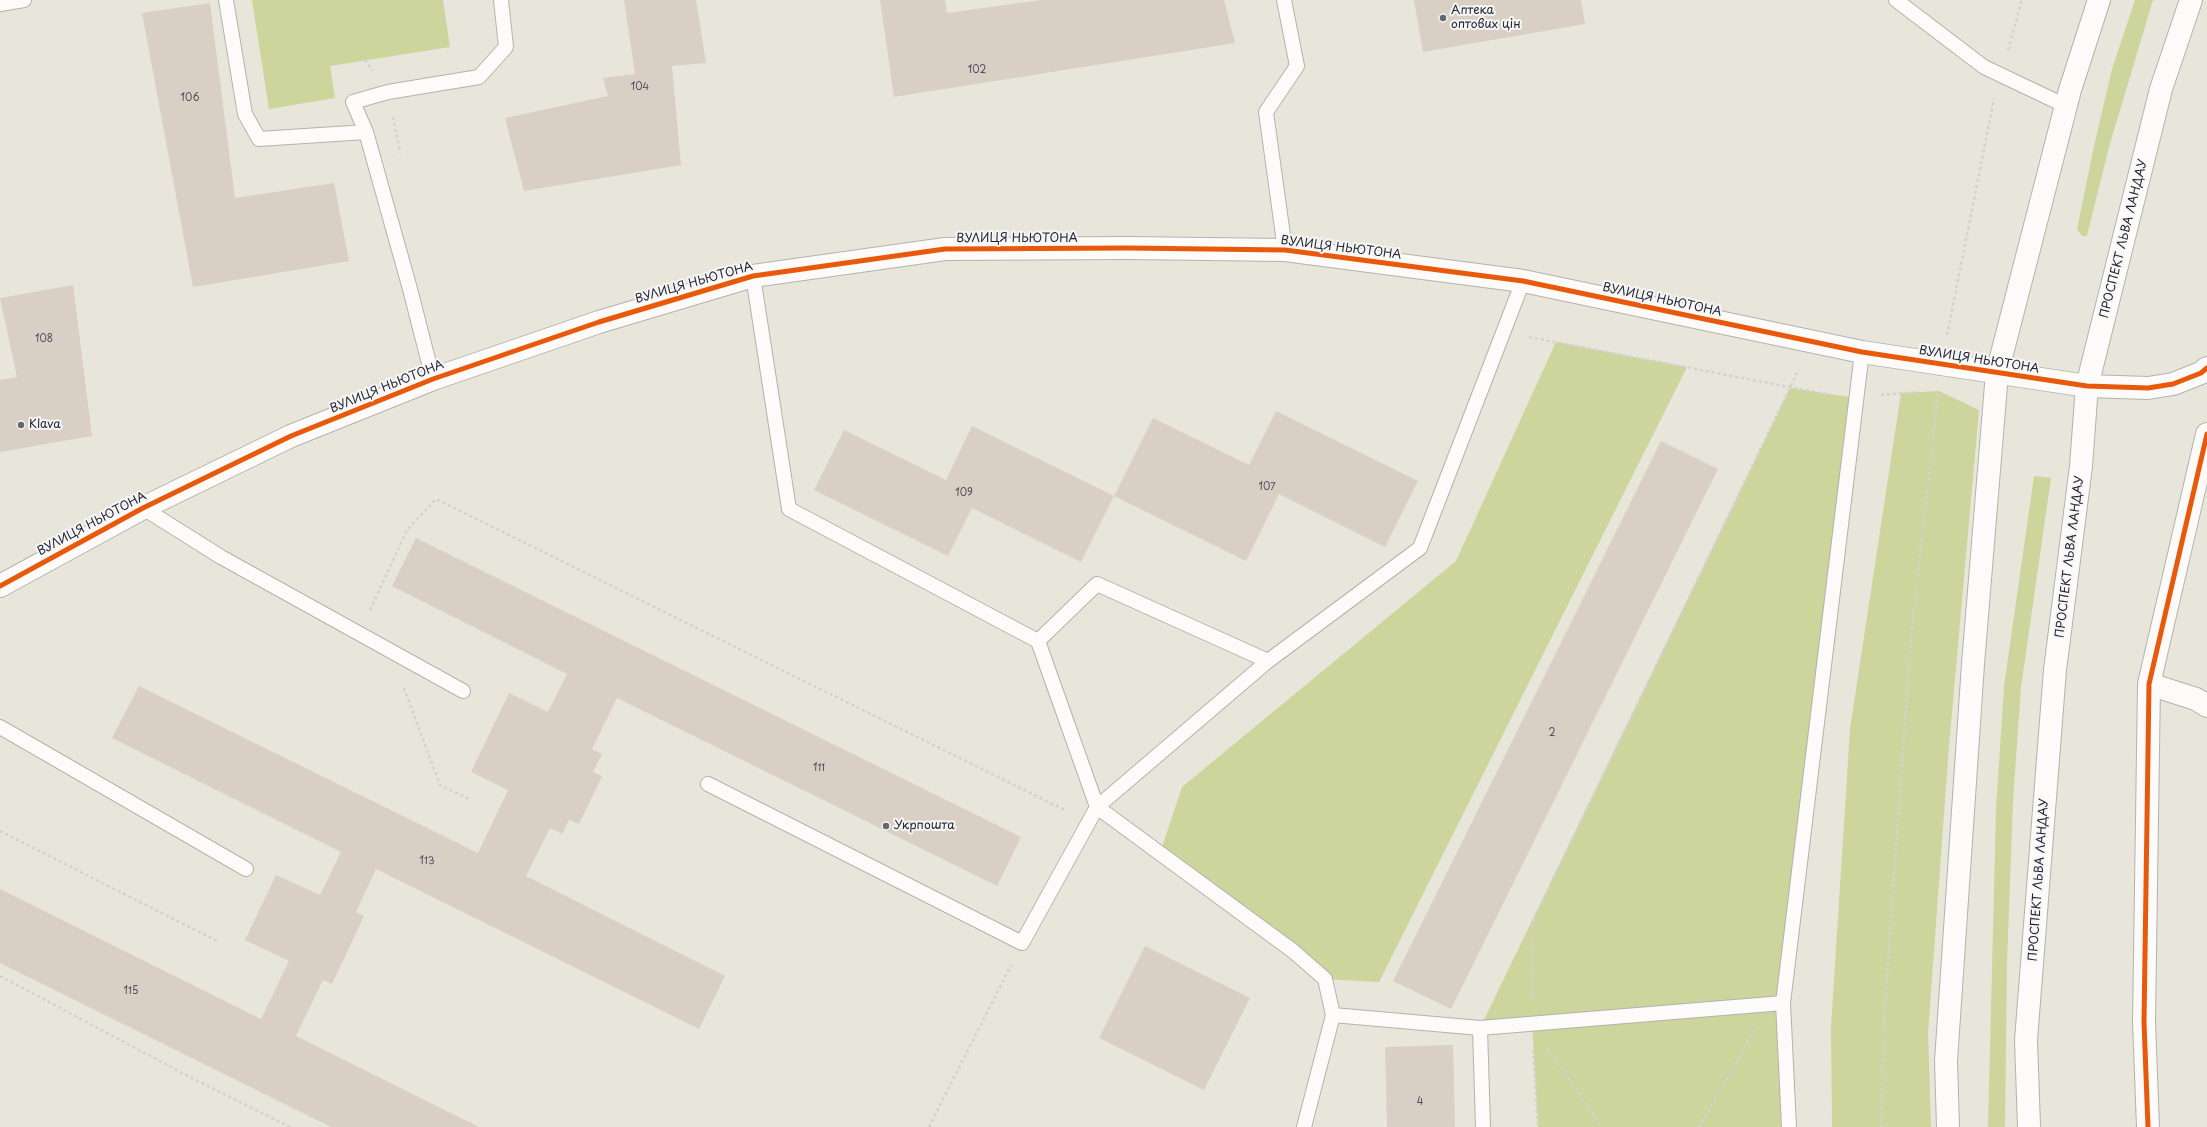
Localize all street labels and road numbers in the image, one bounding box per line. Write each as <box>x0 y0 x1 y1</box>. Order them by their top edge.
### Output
street label: ПРОСПЕКТ ЛЬВА ЛАНДАУ <box>2097 158 2151 320</box>
street label: ВУЛИЦЯ НЬЮТОНА <box>956 232 1078 246</box>
street label: ВУЛИЦЯ НЬЮТОНА <box>1280 233 1402 263</box>
street label: ВУЛИЦЯ НЬЮТОНА <box>634 259 754 307</box>
street label: ВУЛИЦЯ НЬЮТОНА <box>1601 280 1723 320</box>
street label: ВУЛИЦЯ НЬЮТОНА <box>1918 343 2040 377</box>
street label: ВУЛИЦЯ НЬЮТОНА <box>328 358 446 416</box>
street label: ПРОСПЕКТ ЛЬВА ЛАНДАУ <box>2053 475 2087 639</box>
street label: ВУЛИЦЯ НЬЮТОНА <box>35 489 149 559</box>
street label: ПРОСПЕКТ ЛЬВА ЛАНДАУ <box>2026 798 2052 962</box>

